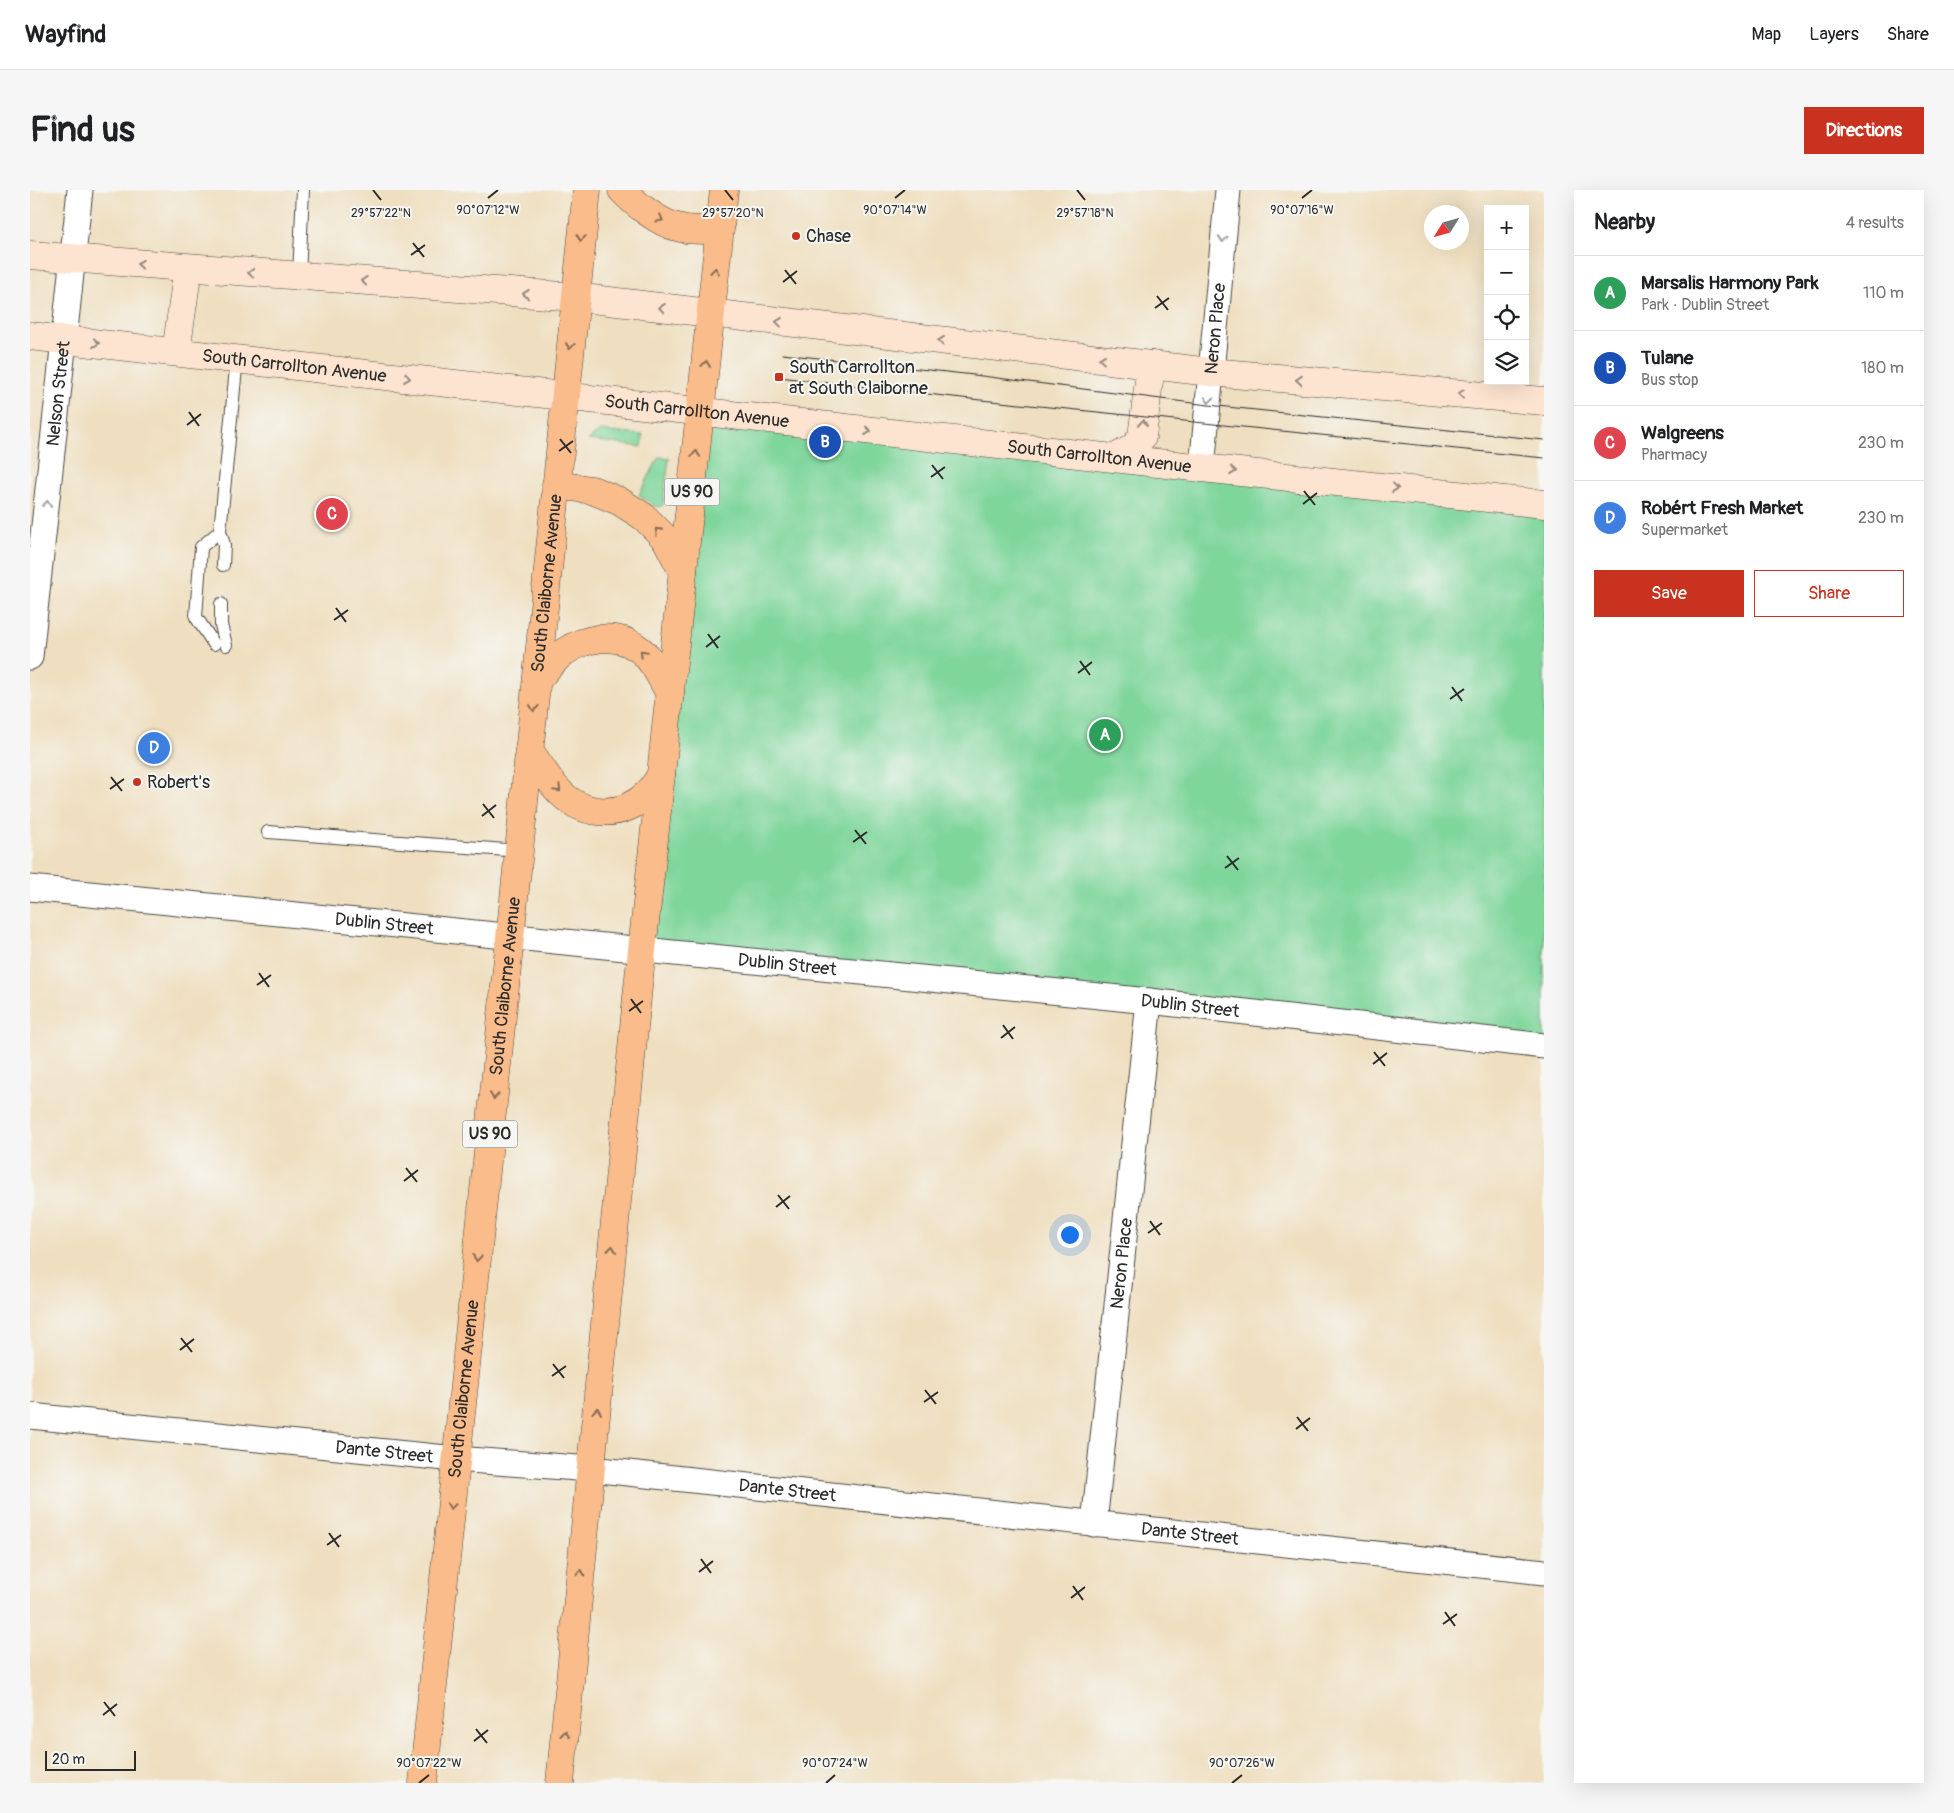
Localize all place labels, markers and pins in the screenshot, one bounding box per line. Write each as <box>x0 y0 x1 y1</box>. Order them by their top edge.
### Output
place label: Chase <box>806 225 851 248</box>
marker: Chase <box>790 230 802 242</box>
place label: South Carrollton at South Claiborne <box>789 356 928 400</box>
marker: South Carrollton at South Claiborne <box>773 371 785 383</box>
pin: B <box>809 423 841 461</box>
pin: C <box>316 495 348 533</box>
pin: A <box>1089 716 1121 754</box>
pin: D <box>138 729 170 767</box>
place label: Robert's <box>147 771 210 794</box>
marker: Robert's <box>131 776 143 788</box>

